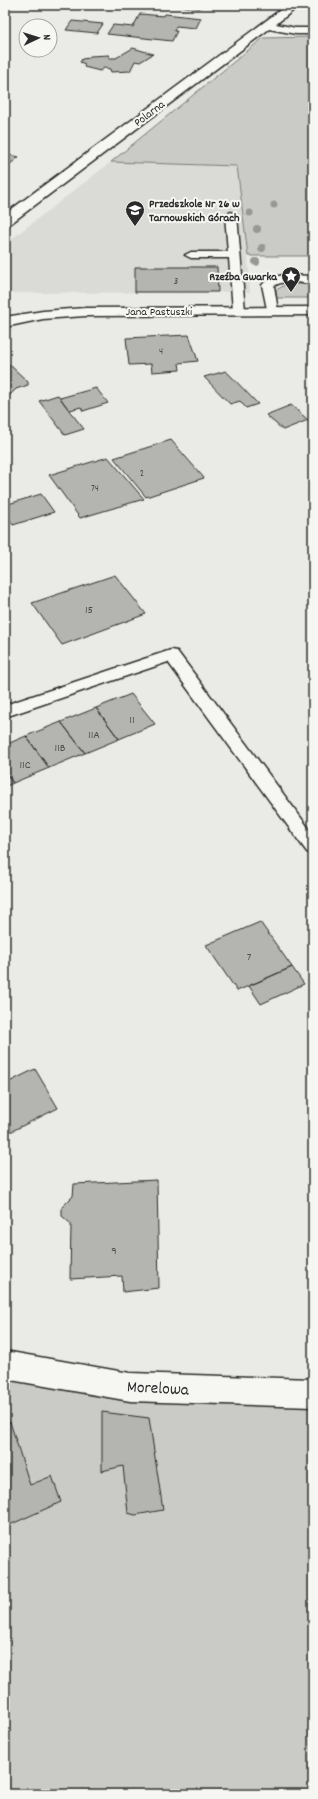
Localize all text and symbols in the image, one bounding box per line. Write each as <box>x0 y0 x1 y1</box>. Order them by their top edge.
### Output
north arrow <box>18 18 58 58</box>
text: N <box>38 34 54 41</box>
street label: Polarna <box>131 97 169 131</box>
place label: Przedszkole Nr 26 w Tarnowskich Górach <box>149 196 240 227</box>
school or university icon: Przedszkole Nr 26 w Tarnowskich Górach <box>124 199 146 227</box>
place icon: Rzeźba Gwarka <box>280 265 302 293</box>
place label: Rzeźba Gwarka <box>209 269 278 286</box>
house number: 3 <box>174 275 178 289</box>
street label: Jana Pastuszki <box>126 304 192 321</box>
house number: 4 <box>159 345 163 359</box>
house number: 2 <box>140 467 144 481</box>
house number: 74 <box>91 482 99 496</box>
house number: 15 <box>85 602 93 619</box>
house number: 11 <box>129 712 135 729</box>
house number: 11A <box>88 727 100 744</box>
house number: 11B <box>55 740 66 757</box>
house number: 11C <box>19 757 31 774</box>
house number: 7 <box>247 949 252 966</box>
house number: 9 <box>111 1243 117 1260</box>
street label: Morelowa <box>126 1376 190 1404</box>

